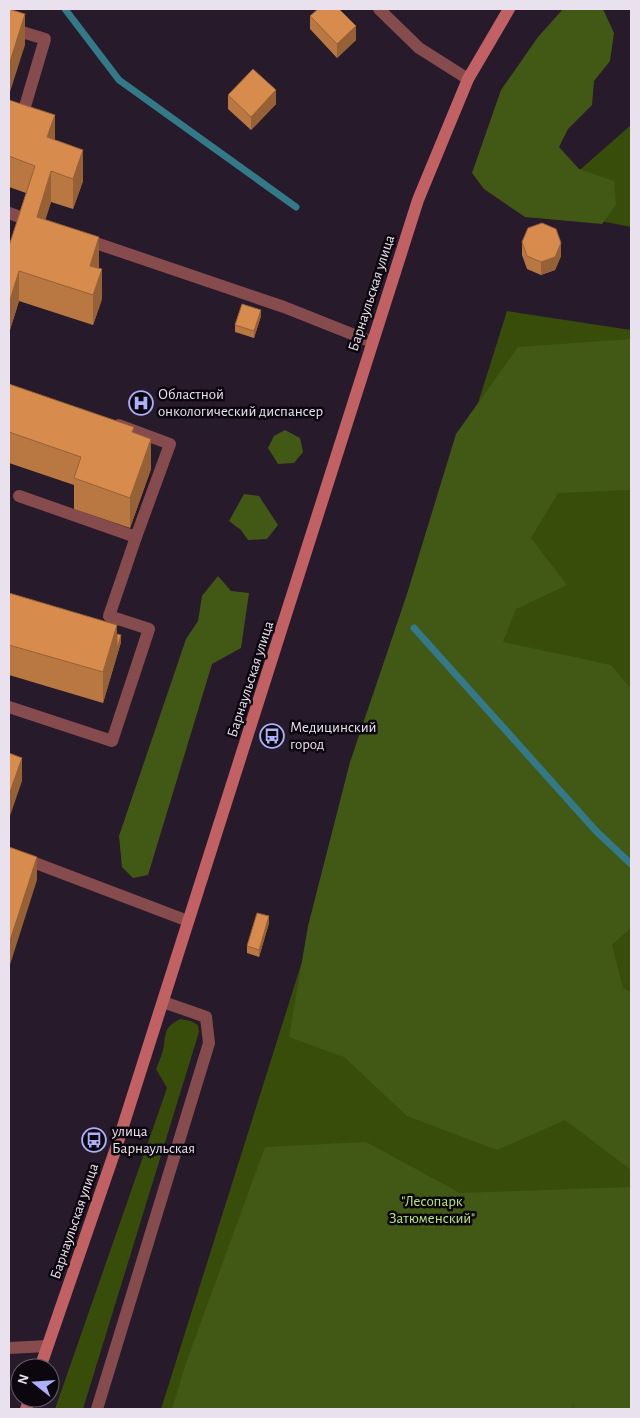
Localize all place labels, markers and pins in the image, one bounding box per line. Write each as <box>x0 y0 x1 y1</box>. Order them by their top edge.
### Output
place label: Областной онкологический диспансер <box>158 387 324 419</box>
hospital icon: Областной онкологический диспансер <box>128 390 154 416</box>
place label: Медицинский город <box>290 720 376 752</box>
bus stop icon: Медицинский город <box>259 723 285 749</box>
place label: улица Барнаульская <box>111 1124 195 1156</box>
bus stop icon: улица Барнаульская <box>81 1127 107 1153</box>

